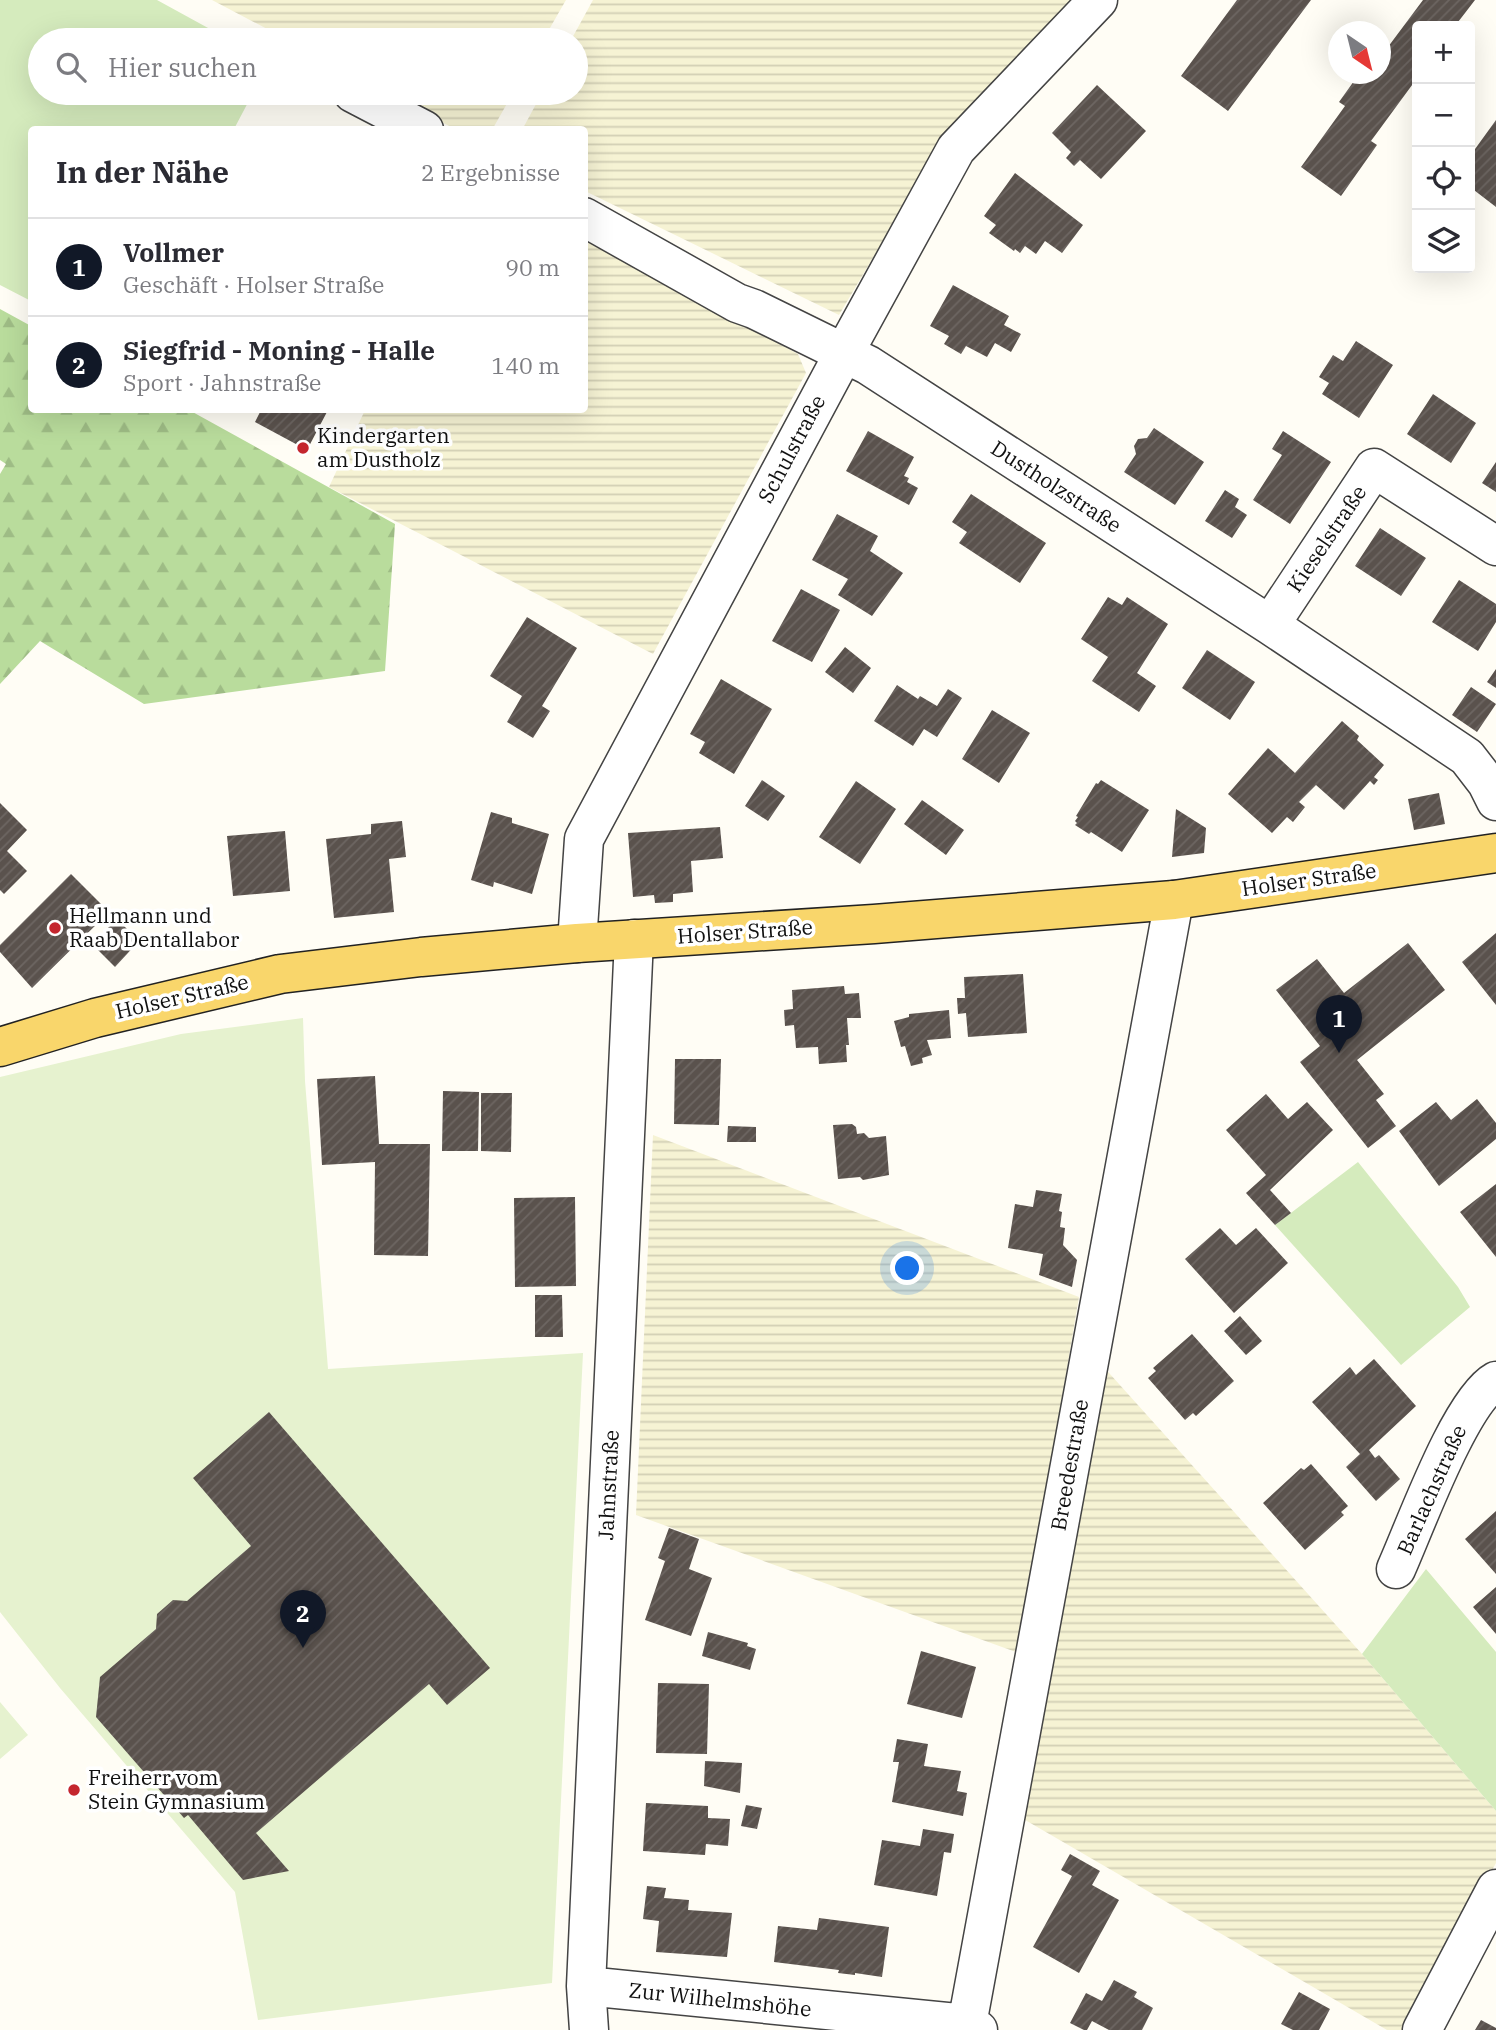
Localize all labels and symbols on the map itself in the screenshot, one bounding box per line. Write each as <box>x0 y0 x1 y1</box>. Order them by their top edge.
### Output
north arrow <box>1328 21 1391 84</box>
street label: Schulstraße <box>751 390 831 507</box>
place label: Kindergarten am Dustholz <box>317 421 450 473</box>
street label: Dustholzstraße <box>986 434 1127 539</box>
marker: Kindergarten am Dustholz <box>295 440 311 456</box>
street label: Kieselstraße <box>1280 479 1372 597</box>
street label: Holser Straße <box>1240 856 1378 902</box>
place label: Hellmann und Raab Dentallabor <box>69 901 240 953</box>
street label: Holser Straße <box>676 912 814 950</box>
marker: Hellmann und Raab Dentallabor <box>47 920 63 936</box>
street label: Holser Straße <box>113 967 251 1025</box>
pin: 1 <box>1316 995 1362 1053</box>
your location <box>890 1251 924 1285</box>
street label: Breedestraße <box>1044 1397 1094 1533</box>
street label: Barlachstraße <box>1390 1420 1472 1559</box>
street label: Jahnstraße <box>591 1429 625 1541</box>
pin: 2 <box>280 1590 326 1648</box>
place label: Freiherr vom Stein Gymnasium <box>88 1763 265 1815</box>
marker: Freiherr vom Stein Gymnasium <box>66 1782 82 1798</box>
street label: Zur Wilhelmshöhe <box>627 1975 813 2023</box>

